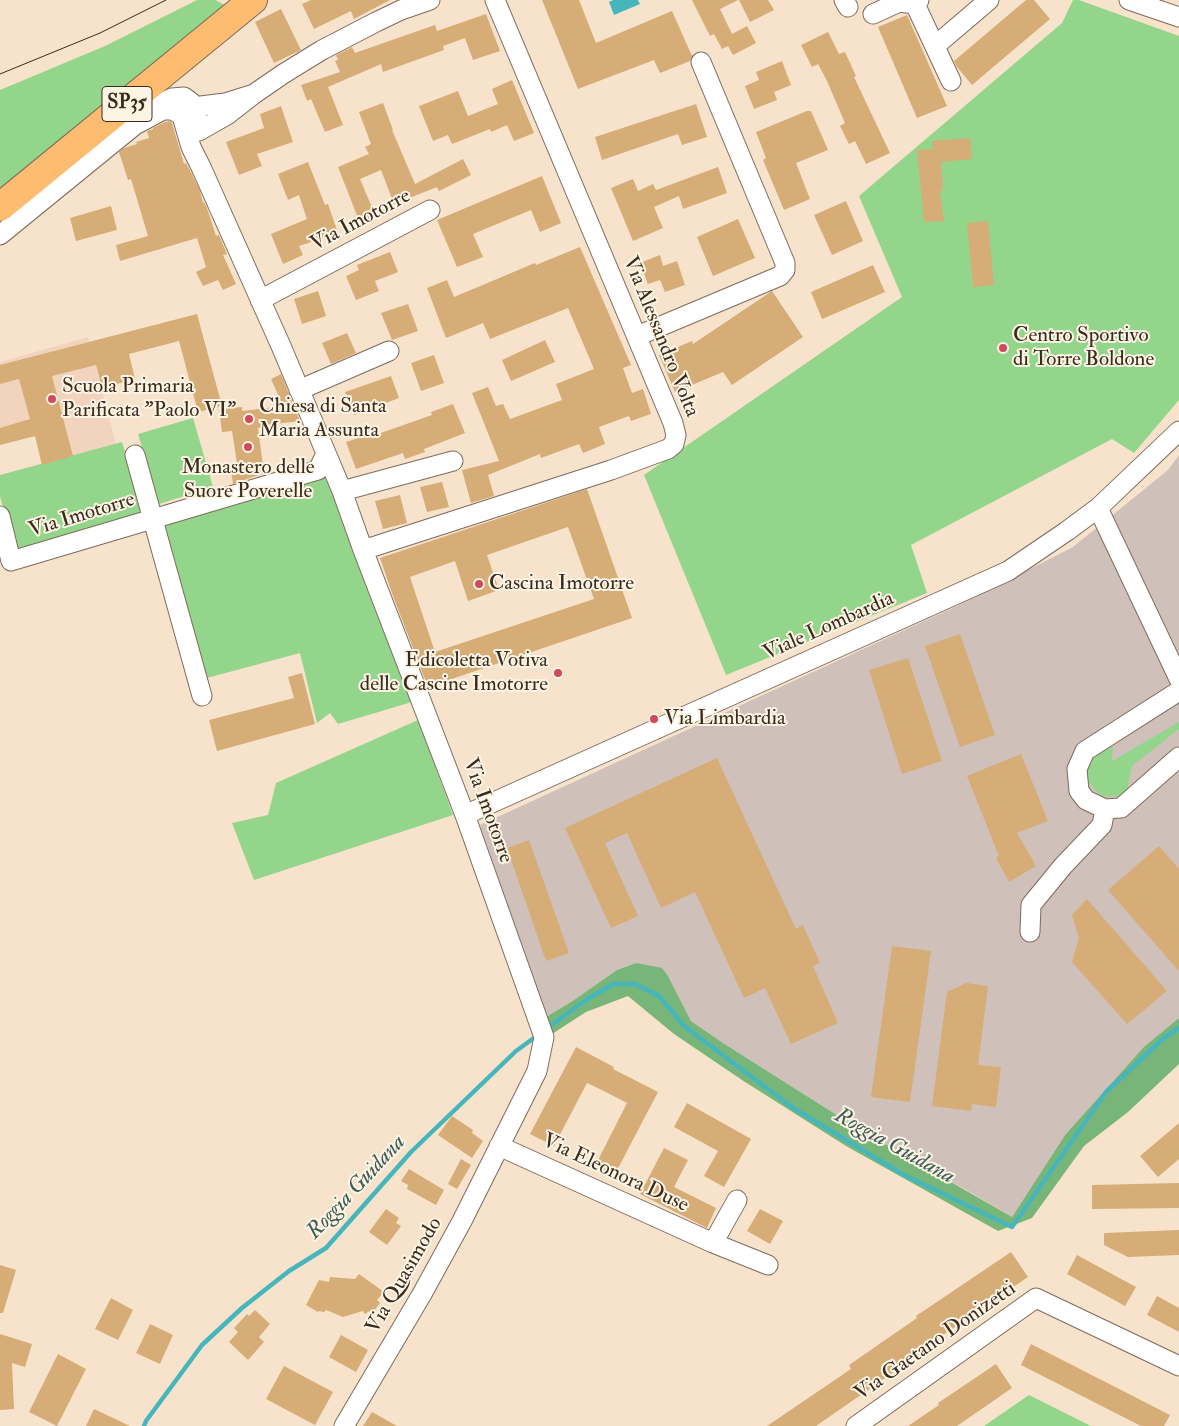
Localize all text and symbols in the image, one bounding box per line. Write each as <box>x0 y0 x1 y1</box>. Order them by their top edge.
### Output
road number: SP35 <box>102 86 152 122</box>
street label: Via Imotorre <box>307 184 415 258</box>
street label: Via Alessandro Volta <box>616 253 704 421</box>
place label: Centro Sportivo di Torre Boldone <box>1013 323 1154 373</box>
marker: Centro Sportivo di Torre Boldone <box>997 342 1009 354</box>
place label: Scuola Primaria Parificata "Paolo VI" <box>62 374 236 424</box>
marker: Scuola Primaria Parificata "Paolo VI" <box>46 393 58 405</box>
place label: Chiesa di Santa Maria Assunta <box>259 394 387 444</box>
marker: Chiesa di Santa Maria Assunta <box>243 413 255 425</box>
marker: Monastero delle Suore Poverelle <box>242 441 254 453</box>
place label: Monastero delle Suore Poverelle <box>181 455 315 505</box>
street label: Via Imotorre <box>26 488 138 544</box>
place label: Cascina Imotorre <box>489 571 634 597</box>
marker: Cascina Imotorre <box>473 578 485 590</box>
street label: Viale Lombardia <box>760 587 898 667</box>
place label: Edicoletta Votiva delle Cascine Imotorre <box>360 648 548 698</box>
marker: Edicoletta Votiva delle Cascine Imotorre <box>552 667 564 679</box>
place label: Via Limbardia <box>664 706 786 732</box>
marker: Via Limbardia <box>648 713 660 725</box>
street label: Via Imotorre <box>456 755 518 867</box>
water label: Roggia Guidana <box>829 1103 959 1191</box>
street label: Via Eleonora Duse <box>538 1129 692 1219</box>
water label: Roggia Guidana <box>302 1130 412 1246</box>
street label: Via Quasimodo <box>362 1213 448 1339</box>
street label: Via Gaetano Donizetti <box>851 1277 1021 1407</box>

